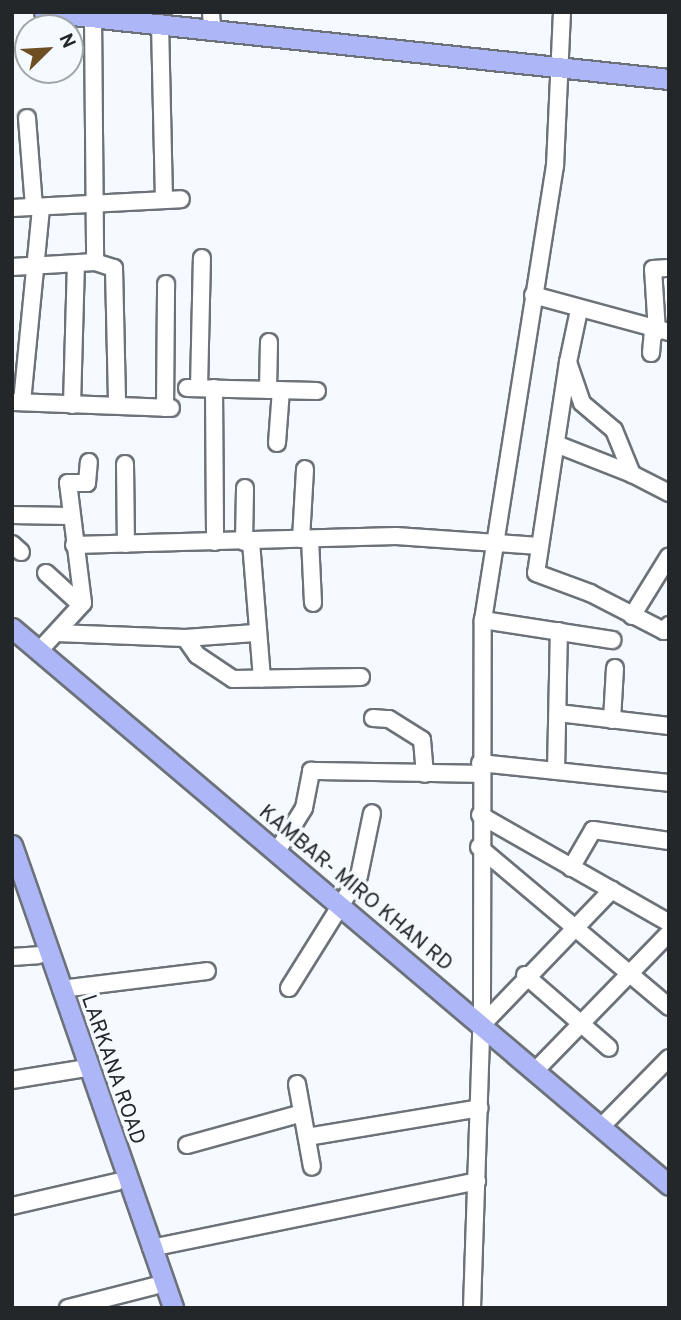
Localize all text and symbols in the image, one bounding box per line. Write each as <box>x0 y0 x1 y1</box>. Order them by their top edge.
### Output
north arrow <box>14 14 84 84</box>
text: N <box>53 30 80 52</box>
street label: KAMBAR- MIRO KHAN RD <box>253 800 457 978</box>
street label: LARKANA ROAD <box>74 991 150 1149</box>

